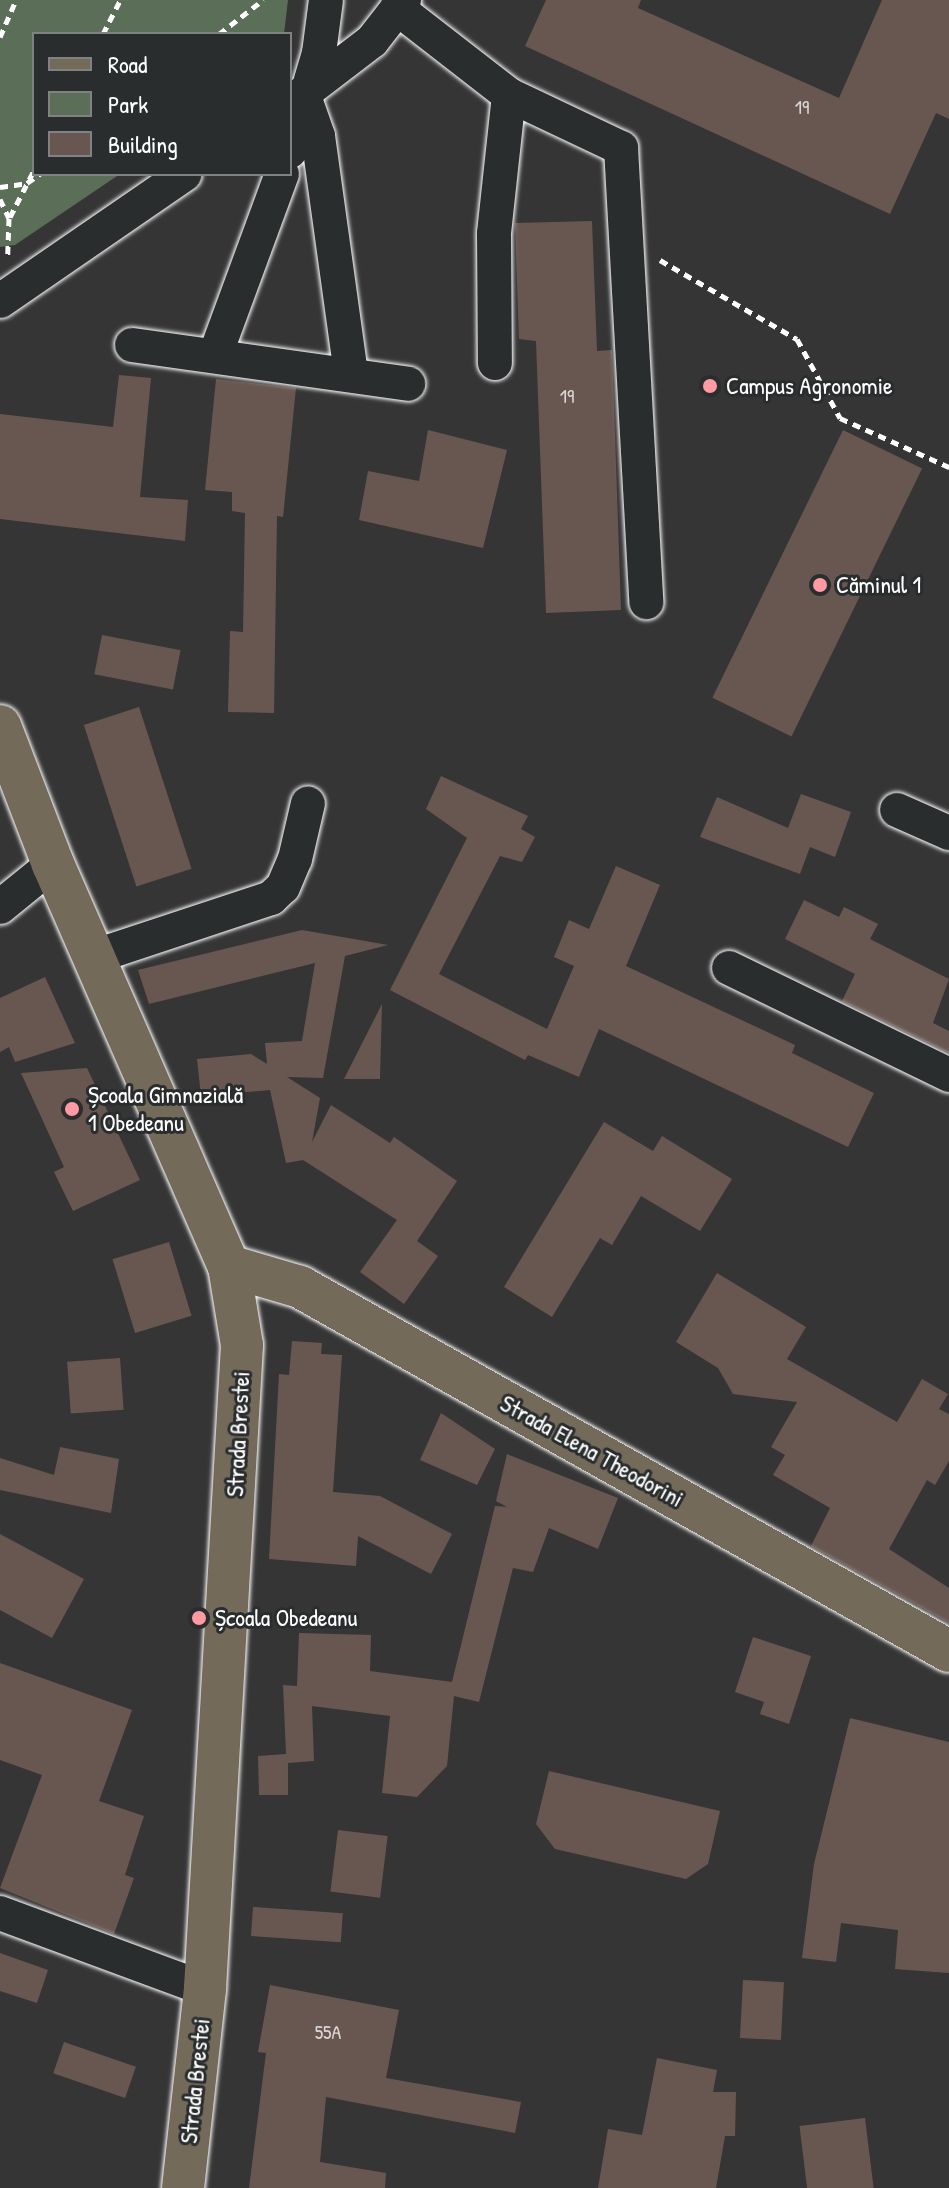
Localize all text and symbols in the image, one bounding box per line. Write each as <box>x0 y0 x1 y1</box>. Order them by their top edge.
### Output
legend <box>32 32 292 176</box>
text: Road <box>108 48 147 80</box>
text: Park <box>108 88 148 120</box>
house number: 19 <box>795 94 809 118</box>
text: Building <box>108 128 178 160</box>
place label: Campus Agronomie <box>726 372 893 400</box>
marker: Campus Agronomie <box>701 377 719 395</box>
house number: 19 <box>560 383 574 407</box>
place label: Căminul 1 <box>836 571 921 599</box>
marker: Căminul 1 <box>811 576 829 594</box>
place label: Școala Gimnazială 1 Obedeanu <box>88 1081 243 1137</box>
marker: Școala Gimnazială 1 Obedeanu <box>63 1100 81 1118</box>
street label: Strada Brestei <box>220 1371 256 1497</box>
street label: Strada Elena Theodorini <box>495 1389 689 1513</box>
place label: Școala Obedeanu <box>215 1604 357 1632</box>
marker: Școala Obedeanu <box>190 1609 208 1627</box>
street label: Strada Brestei <box>174 2017 216 2145</box>
house number: 55A <box>315 2019 341 2043</box>

